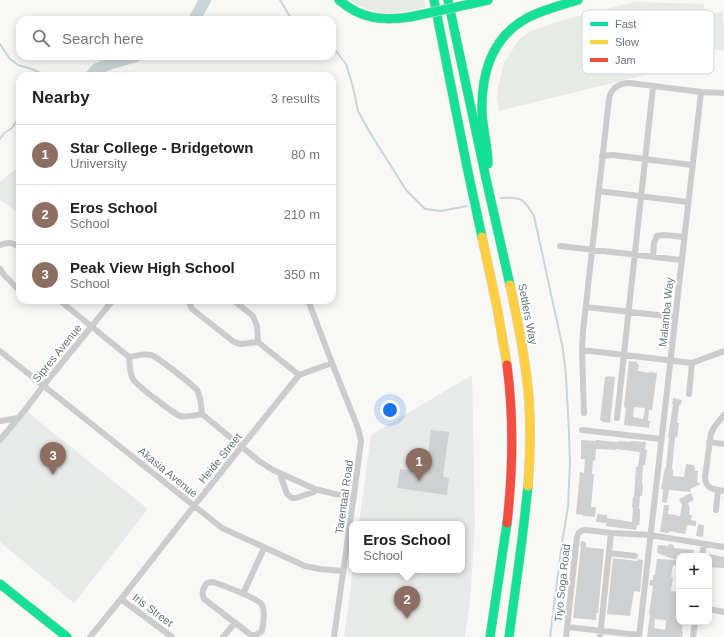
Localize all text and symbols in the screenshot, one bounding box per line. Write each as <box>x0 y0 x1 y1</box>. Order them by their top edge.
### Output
legend <box>582 10 714 74</box>
search box <box>16 16 336 60</box>
text: Fast <box>615 18 636 30</box>
icon: search <box>30 27 52 49</box>
text: Search here <box>62 30 144 47</box>
text: Slow <box>615 36 639 48</box>
text: Jam <box>615 54 636 66</box>
text: Nearby <box>32 88 90 107</box>
text: 3 results <box>271 91 320 106</box>
text: Star College - Bridgetown <box>70 139 253 156</box>
text: 1 <box>41 147 49 162</box>
text: 80 m <box>291 147 320 162</box>
text: University <box>70 156 127 171</box>
text: Eros School <box>70 199 158 216</box>
text: 2 <box>41 207 49 222</box>
text: 210 m <box>284 207 320 222</box>
text: School <box>70 216 110 231</box>
text: Peak View High School <box>70 259 235 276</box>
text: 3 <box>41 267 49 282</box>
text: 350 m <box>284 267 320 282</box>
text: School <box>70 276 110 291</box>
street label: Malamba Way <box>656 276 676 347</box>
street label: Settlers Way <box>516 282 540 346</box>
street label: Sipres Avenue <box>30 322 84 384</box>
your location <box>380 400 400 420</box>
street label: Heide Street <box>196 430 244 486</box>
pin: 3 <box>40 442 66 475</box>
street label: Akasia Avenue <box>136 444 200 500</box>
pin: 1 <box>406 448 432 481</box>
street label: Tarentaal Road <box>333 459 355 535</box>
popup <box>349 521 465 573</box>
text: Eros School <box>363 531 451 548</box>
street label: Tiyo Soga Road <box>552 543 572 623</box>
text: School <box>363 548 403 563</box>
map controls <box>676 553 712 625</box>
button: + <box>676 553 712 589</box>
pin: 2 <box>394 586 420 619</box>
button: − <box>676 589 712 625</box>
street label: Iris Street <box>131 591 175 629</box>

